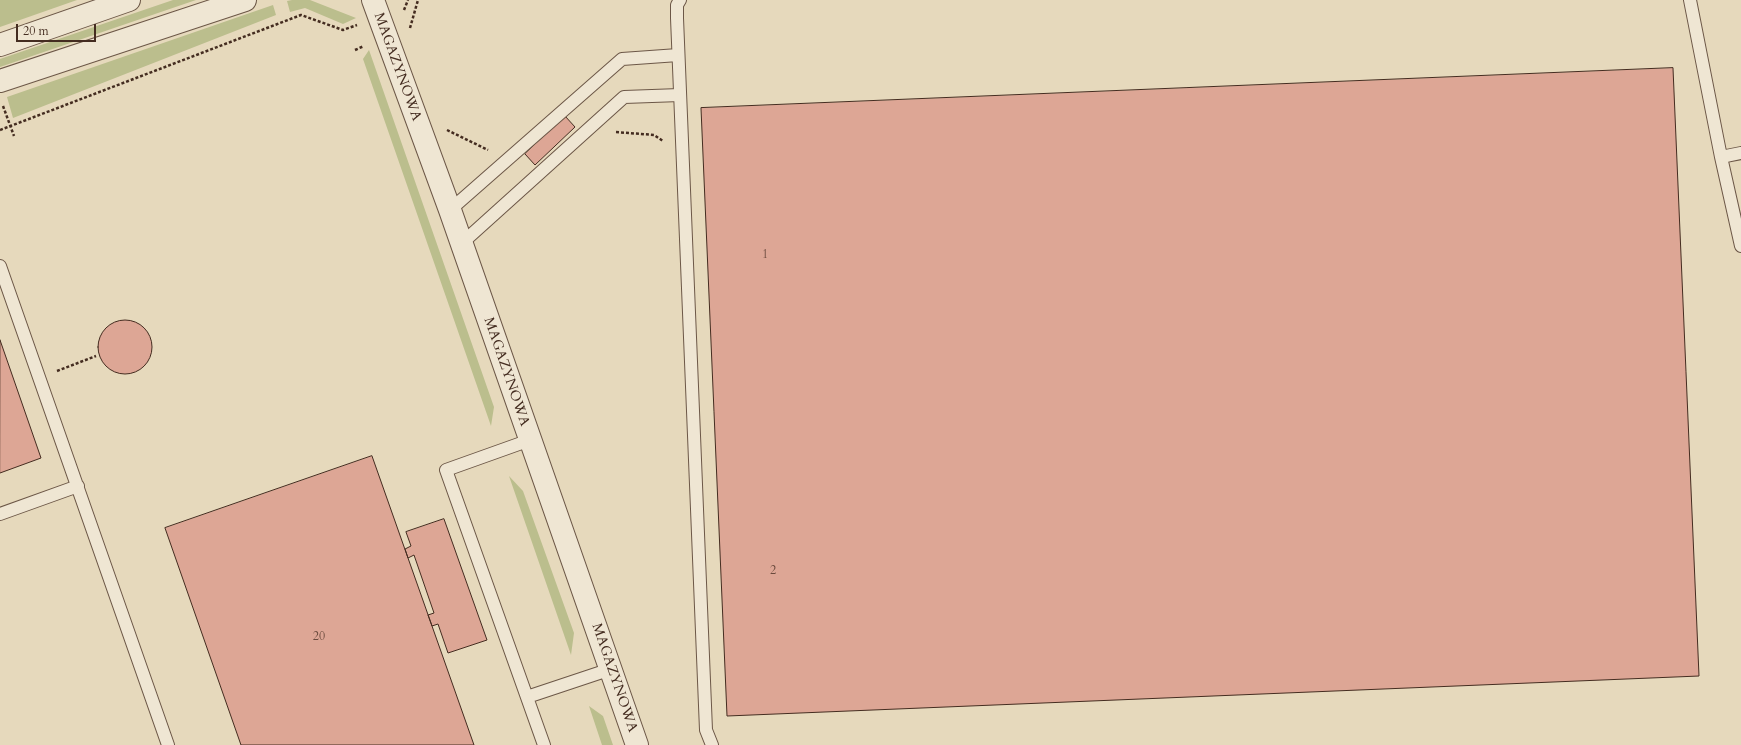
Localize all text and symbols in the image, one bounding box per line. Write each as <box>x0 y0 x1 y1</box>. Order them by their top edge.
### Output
street label: MAGAZYNOWA <box>370 11 424 123</box>
scale bar <box>18 16 98 42</box>
text: 20 m <box>23 23 49 39</box>
house number: 1 <box>762 248 768 262</box>
street label: MAGAZYNOWA <box>479 315 533 429</box>
house number: 2 <box>770 564 776 578</box>
street label: MAGAZYNOWA <box>587 621 641 735</box>
house number: 20 <box>313 630 325 644</box>

